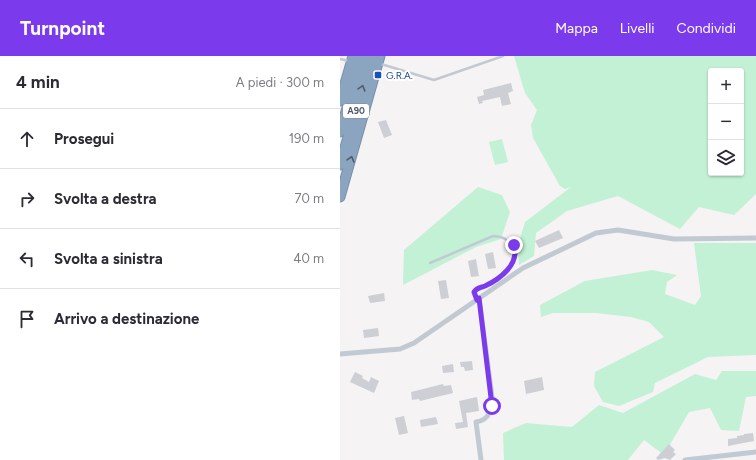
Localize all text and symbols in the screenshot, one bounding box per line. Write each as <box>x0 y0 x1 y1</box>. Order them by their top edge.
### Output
text: Turnpoint <box>20 17 105 40</box>
text: Mappa <box>555 20 598 37</box>
text: Livelli <box>620 20 655 37</box>
text: Condividi <box>677 20 736 37</box>
map controls <box>708 68 744 176</box>
button: + <box>708 68 744 104</box>
place label: G.R.A. <box>386 69 413 82</box>
marker: G.R.A. <box>373 70 383 80</box>
text: 4 min <box>16 72 60 92</box>
text: A piedi · 300 m <box>236 75 324 90</box>
one-way arrow <box>357 84 366 91</box>
road number: A90 <box>343 104 369 118</box>
button: − <box>708 104 744 140</box>
icon: ahead <box>16 128 38 150</box>
text: Prosegui <box>54 130 114 148</box>
text: 190 m <box>289 131 324 146</box>
button: layers <box>708 140 744 176</box>
one-way arrow <box>346 156 355 163</box>
icon: right <box>16 188 38 210</box>
text: Svolta a destra <box>54 190 157 208</box>
text: 70 m <box>294 191 324 206</box>
route end <box>505 236 523 254</box>
icon: left <box>16 248 38 270</box>
text: Svolta a sinistra <box>54 250 163 268</box>
text: 40 m <box>293 251 324 266</box>
icon: arrive <box>16 308 38 330</box>
text: Arrivo a destinazione <box>54 310 199 328</box>
route start <box>483 397 501 415</box>

